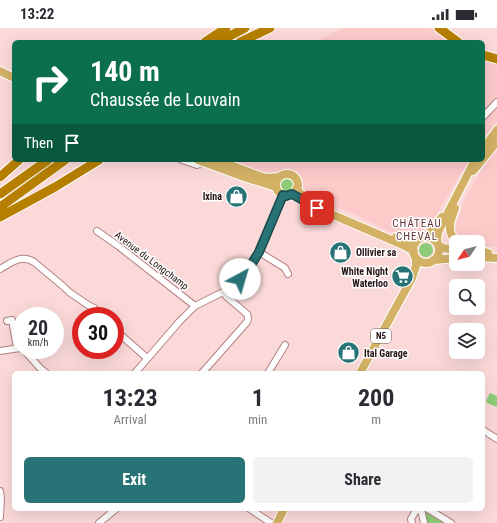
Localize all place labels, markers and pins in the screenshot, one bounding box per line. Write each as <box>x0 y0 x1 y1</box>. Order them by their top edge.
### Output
shop icon: Ixina <box>224 183 250 209</box>
place label: Ixina <box>203 191 222 202</box>
pin <box>300 191 334 225</box>
shop icon: Ollivier sa <box>327 239 353 265</box>
place label: Ollivier sa <box>356 247 397 258</box>
supermarket icon: White Night Waterloo <box>390 264 416 290</box>
place label: White Night Waterloo <box>341 266 388 289</box>
shop icon: Ital Garage <box>335 340 361 366</box>
place label: Ital Garage <box>364 348 408 359</box>

